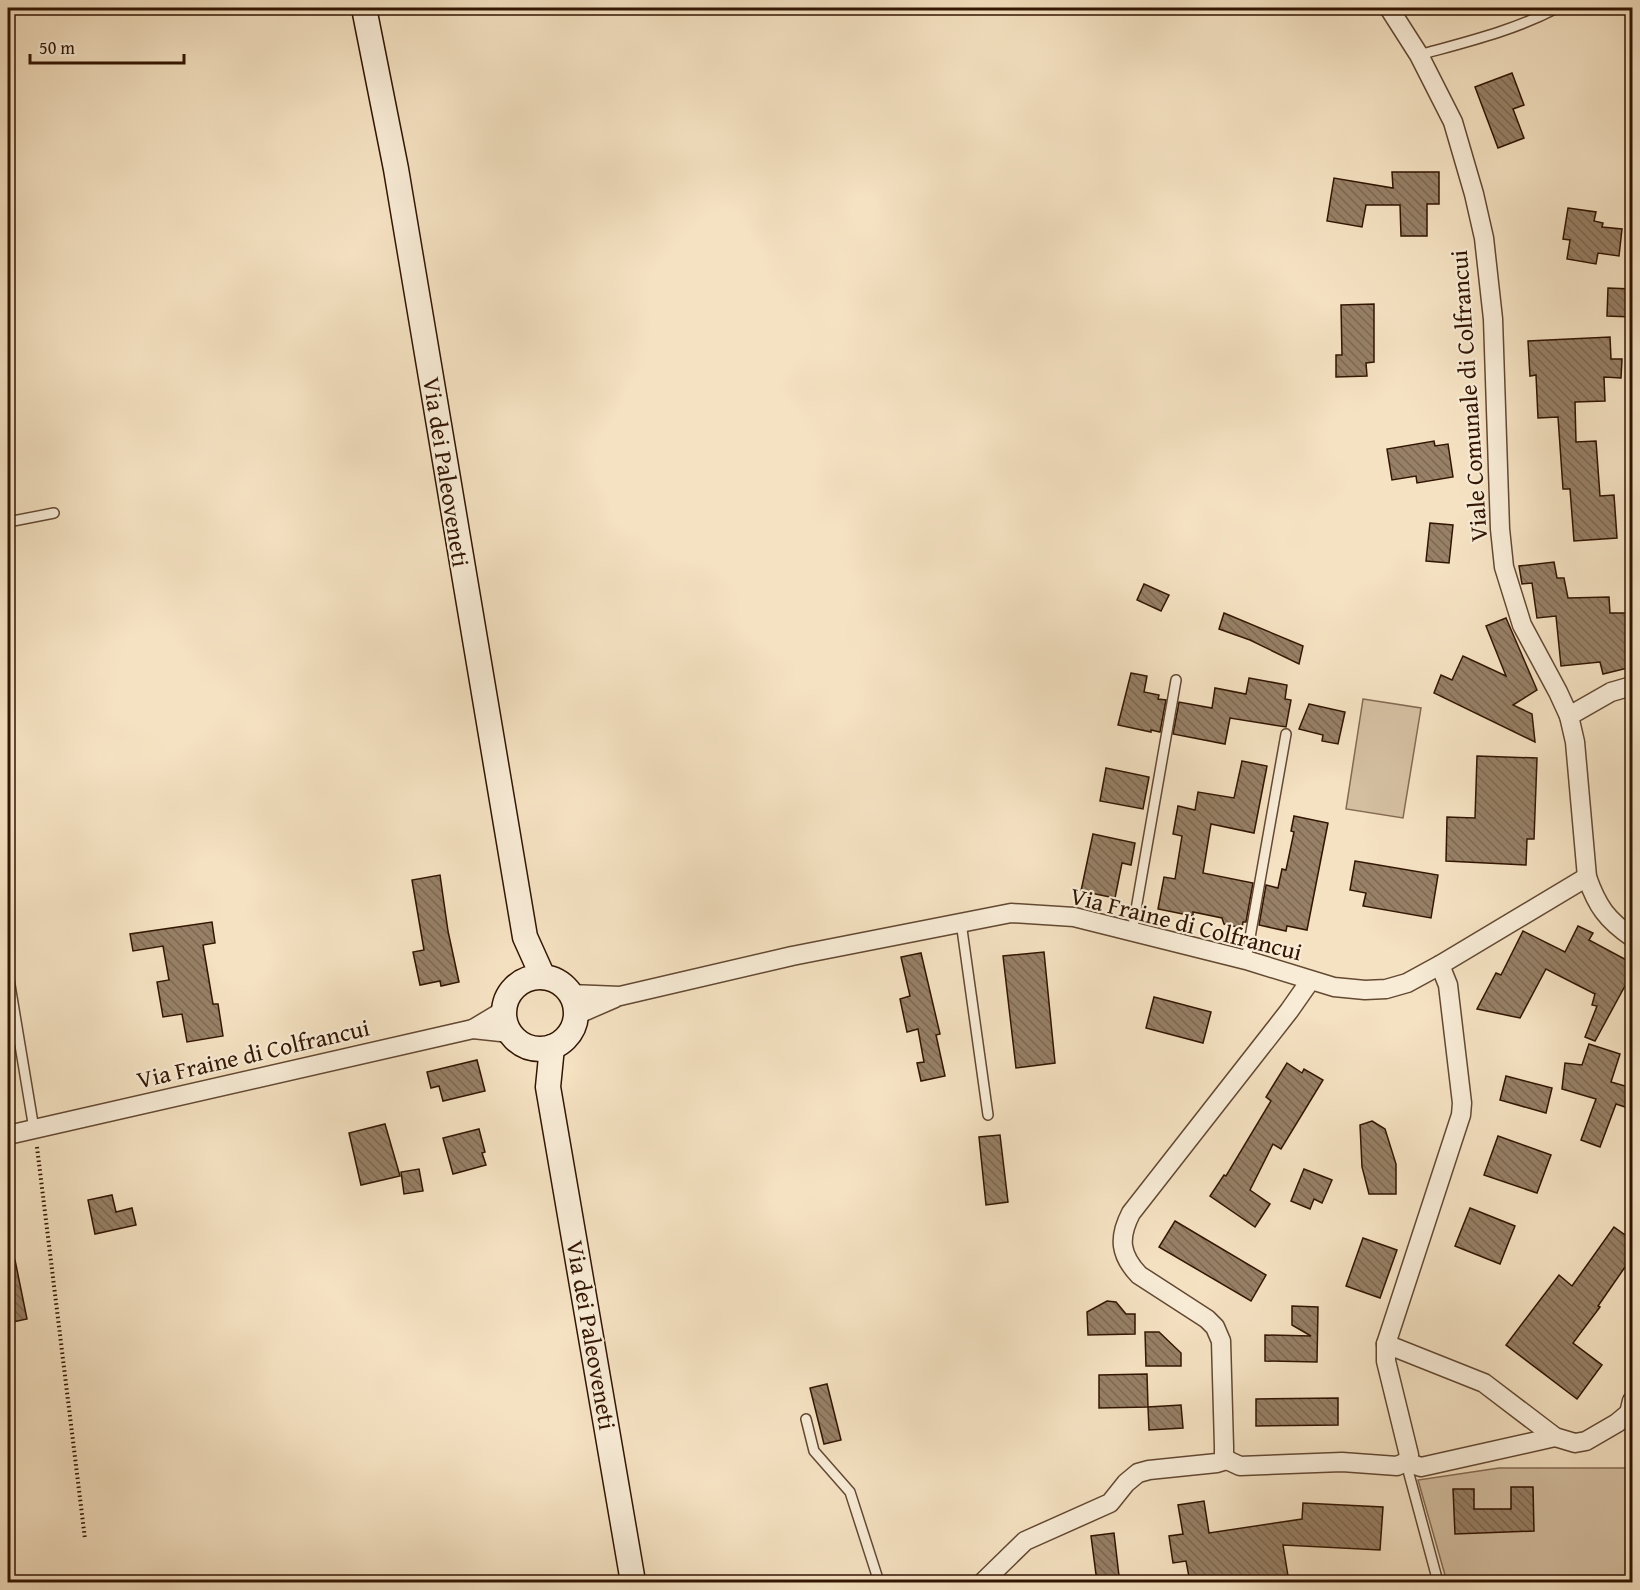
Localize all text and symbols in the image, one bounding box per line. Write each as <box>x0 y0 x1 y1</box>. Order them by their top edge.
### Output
scale bar <box>30 27 184 65</box>
text: 50 m <box>39 34 75 61</box>
street label: Viale Comunale di Colfrancui <box>1441 249 1496 543</box>
street label: Via dei Paleoveneti <box>414 374 479 570</box>
street label: Via Fraine di Colfrancui <box>1066 878 1306 969</box>
street label: Via Fraine di Colfrancui <box>133 1010 373 1097</box>
street label: Via dei Paleoveneti <box>558 1237 625 1433</box>

